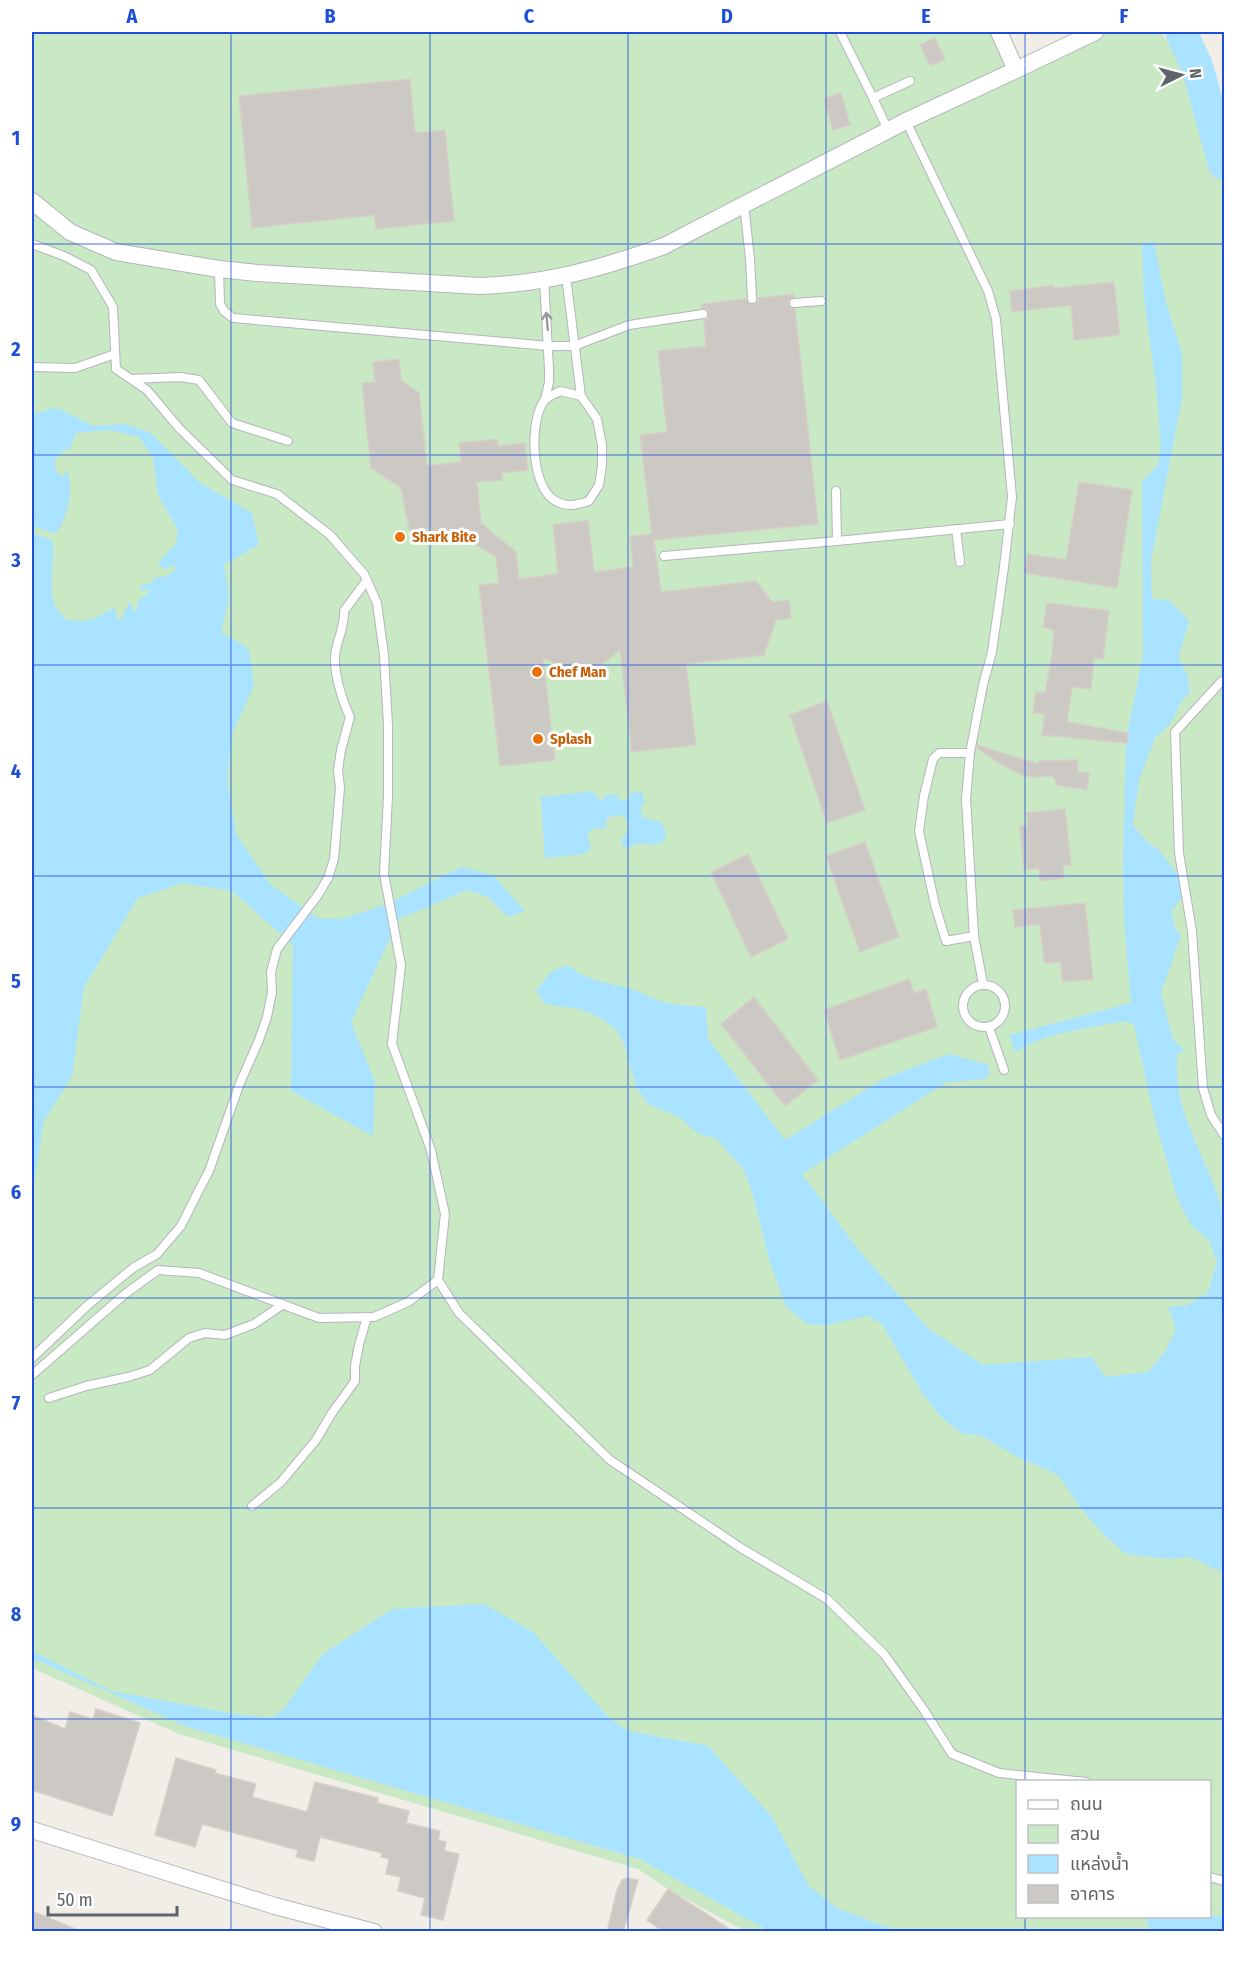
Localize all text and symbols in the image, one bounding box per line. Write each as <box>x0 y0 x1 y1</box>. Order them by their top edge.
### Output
text: A <box>126 4 139 28</box>
text: B <box>324 4 336 28</box>
text: C <box>524 4 535 28</box>
text: D <box>721 4 733 28</box>
text: E <box>921 4 931 28</box>
text: F <box>1120 4 1129 28</box>
north arrow <box>1151 45 1211 105</box>
text: N <box>1185 68 1205 79</box>
text: 1 <box>12 126 20 150</box>
one-way arrow <box>541 312 552 332</box>
text: 2 <box>10 337 21 361</box>
place label: Shark Bite <box>412 528 477 546</box>
marker: Shark Bite <box>393 530 407 544</box>
text: 3 <box>10 548 21 572</box>
place label: Chef Man <box>549 663 606 681</box>
marker: Chef Man <box>530 665 544 679</box>
place label: Splash <box>550 730 592 748</box>
marker: Splash <box>531 732 545 746</box>
text: 4 <box>11 759 21 783</box>
text: 5 <box>11 969 21 993</box>
text: 6 <box>11 1180 21 1204</box>
text: 7 <box>12 1391 21 1415</box>
text: 8 <box>11 1602 22 1626</box>
legend <box>1016 1780 1211 1918</box>
text: ถนน <box>1070 1793 1103 1815</box>
text: 9 <box>11 1812 21 1836</box>
text: สวน <box>1070 1823 1100 1845</box>
text: แหล่งน้ำ <box>1070 1851 1129 1875</box>
scale bar <box>48 1879 177 1917</box>
text: อาคาร <box>1070 1883 1115 1905</box>
text: 50 m <box>57 1889 93 1911</box>

